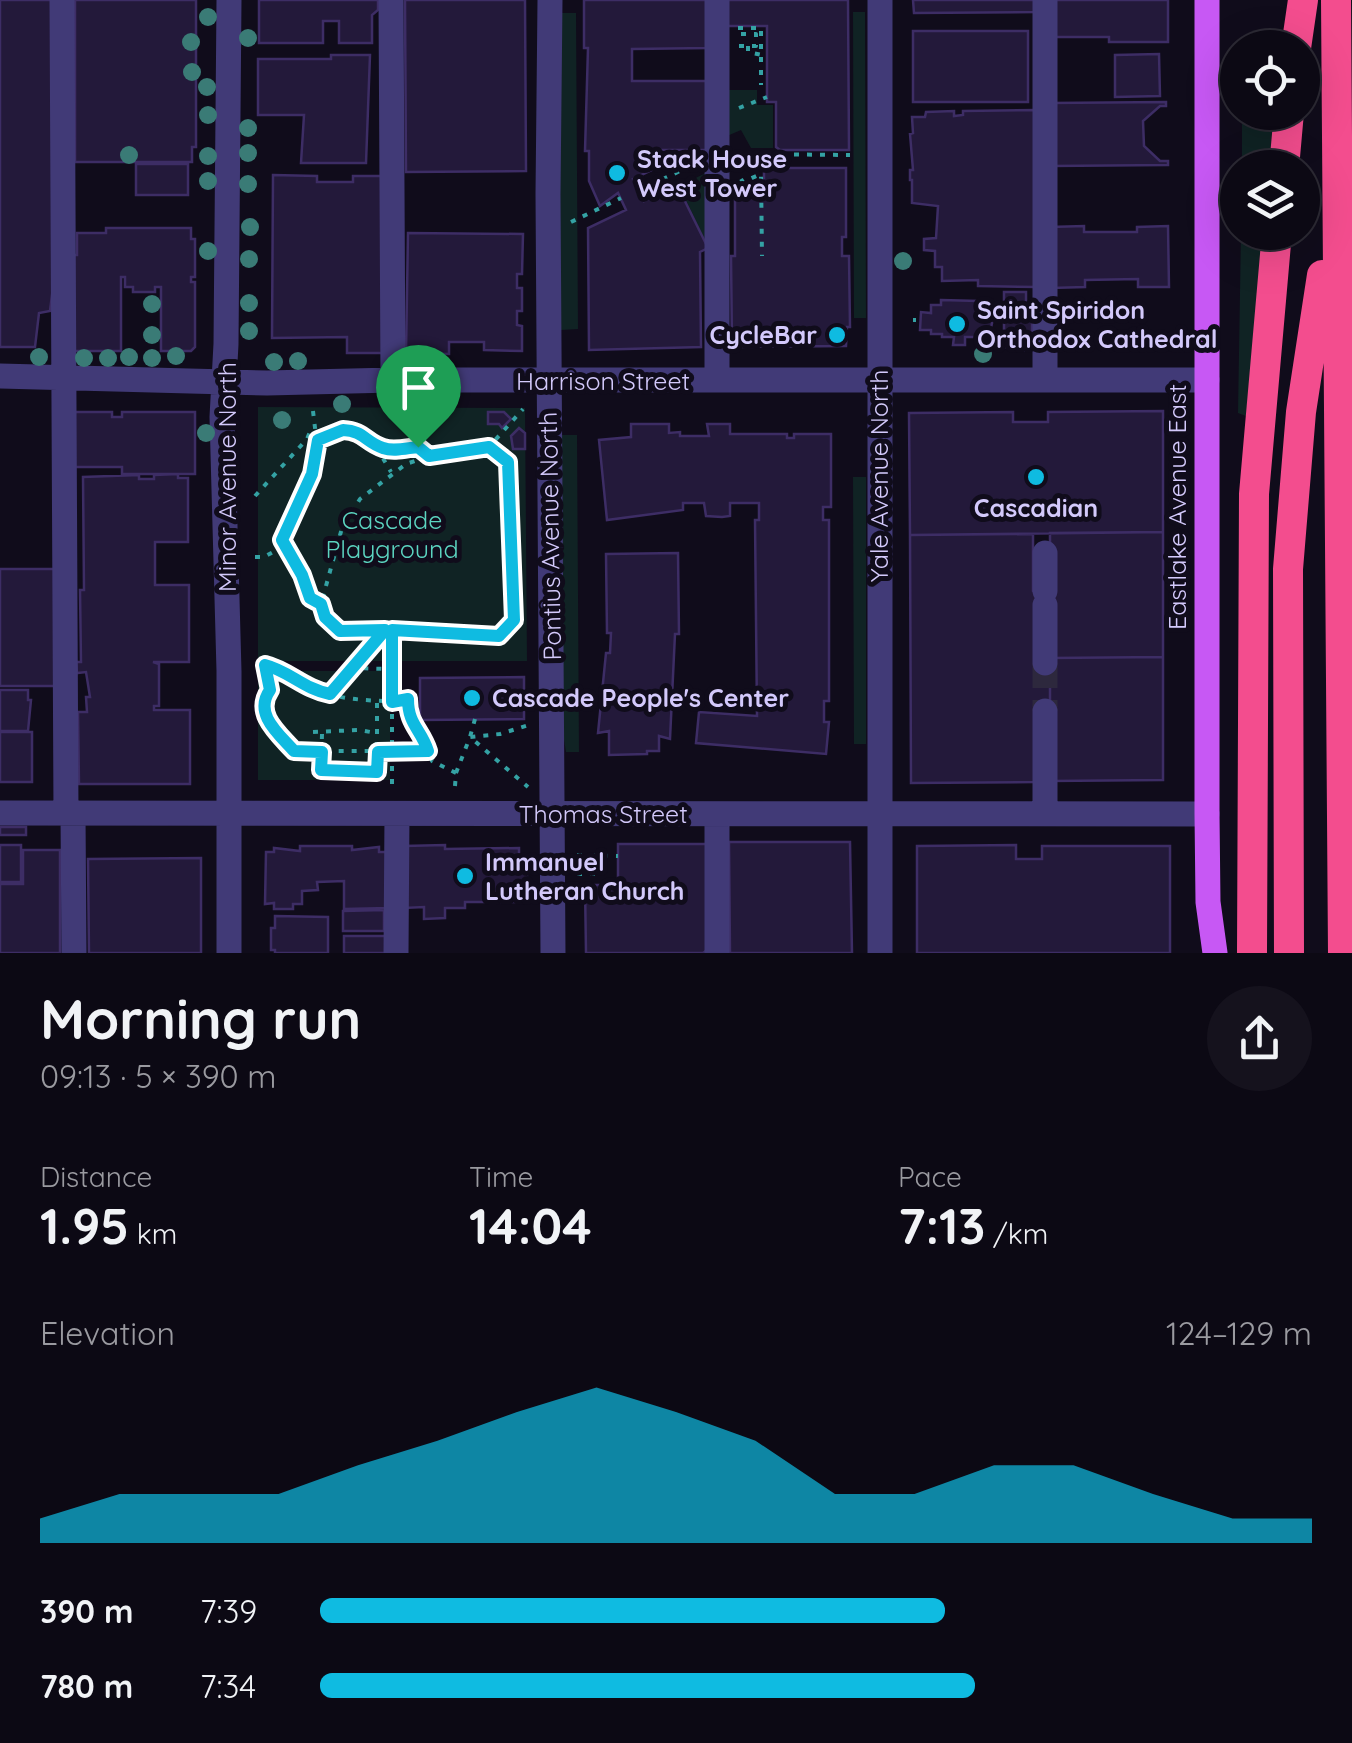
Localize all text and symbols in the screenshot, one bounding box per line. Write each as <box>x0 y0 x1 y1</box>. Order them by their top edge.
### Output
map controls <box>1220 30 1320 250</box>
button: locate <box>1220 30 1320 130</box>
place label: Stack House West Tower <box>637 143 787 203</box>
button: layers <box>1220 150 1320 250</box>
marker: Stack House West Tower <box>606 162 628 184</box>
place label: Saint Spiridon Orthodox Cathedral <box>977 294 1217 354</box>
marker: Saint Spiridon Orthodox Cathedral <box>946 313 968 335</box>
place label: CycleBar <box>710 319 817 350</box>
marker: CycleBar <box>826 324 848 346</box>
pin <box>376 345 461 448</box>
icon: arrive <box>391 360 446 415</box>
street label: Minor Avenue North <box>211 362 242 592</box>
street label: Harrison Street <box>516 365 690 396</box>
street label: Yale Avenue North <box>863 370 894 582</box>
street label: Eastlake Avenue East <box>1161 384 1192 630</box>
street label: Pontius Avenue North <box>532 411 567 661</box>
marker: Cascadian <box>1025 466 1047 488</box>
place label: Cascadian <box>974 492 1098 523</box>
park label: Cascade Playground <box>325 504 459 564</box>
place label: Cascade People's Center <box>492 682 789 713</box>
marker: Cascade People's Center <box>461 687 483 709</box>
street label: Thomas Street <box>518 798 688 829</box>
place label: Immanuel Lutheran Church <box>485 846 684 906</box>
marker: Immanuel Lutheran Church <box>454 865 476 887</box>
text: Morning run <box>40 984 361 1053</box>
button: share <box>1207 986 1312 1091</box>
text: 09:13 · 5 × 390 m <box>40 1056 277 1096</box>
text: Distance <box>40 1159 152 1194</box>
text: Time <box>469 1159 533 1194</box>
text: Pace <box>898 1159 962 1194</box>
text: 1.95 <box>40 1194 129 1257</box>
text: 14:04 <box>469 1194 592 1257</box>
text: 7:13 <box>898 1194 985 1257</box>
text: km <box>129 1216 177 1251</box>
text: /km <box>985 1216 1048 1251</box>
text: Elevation <box>40 1313 175 1353</box>
text: 124–129 m <box>1166 1313 1312 1353</box>
text: 390 m <box>40 1591 133 1631</box>
text: 7:39 <box>200 1591 257 1631</box>
text: 780 m <box>40 1666 133 1706</box>
text: 7:34 <box>200 1666 256 1706</box>

